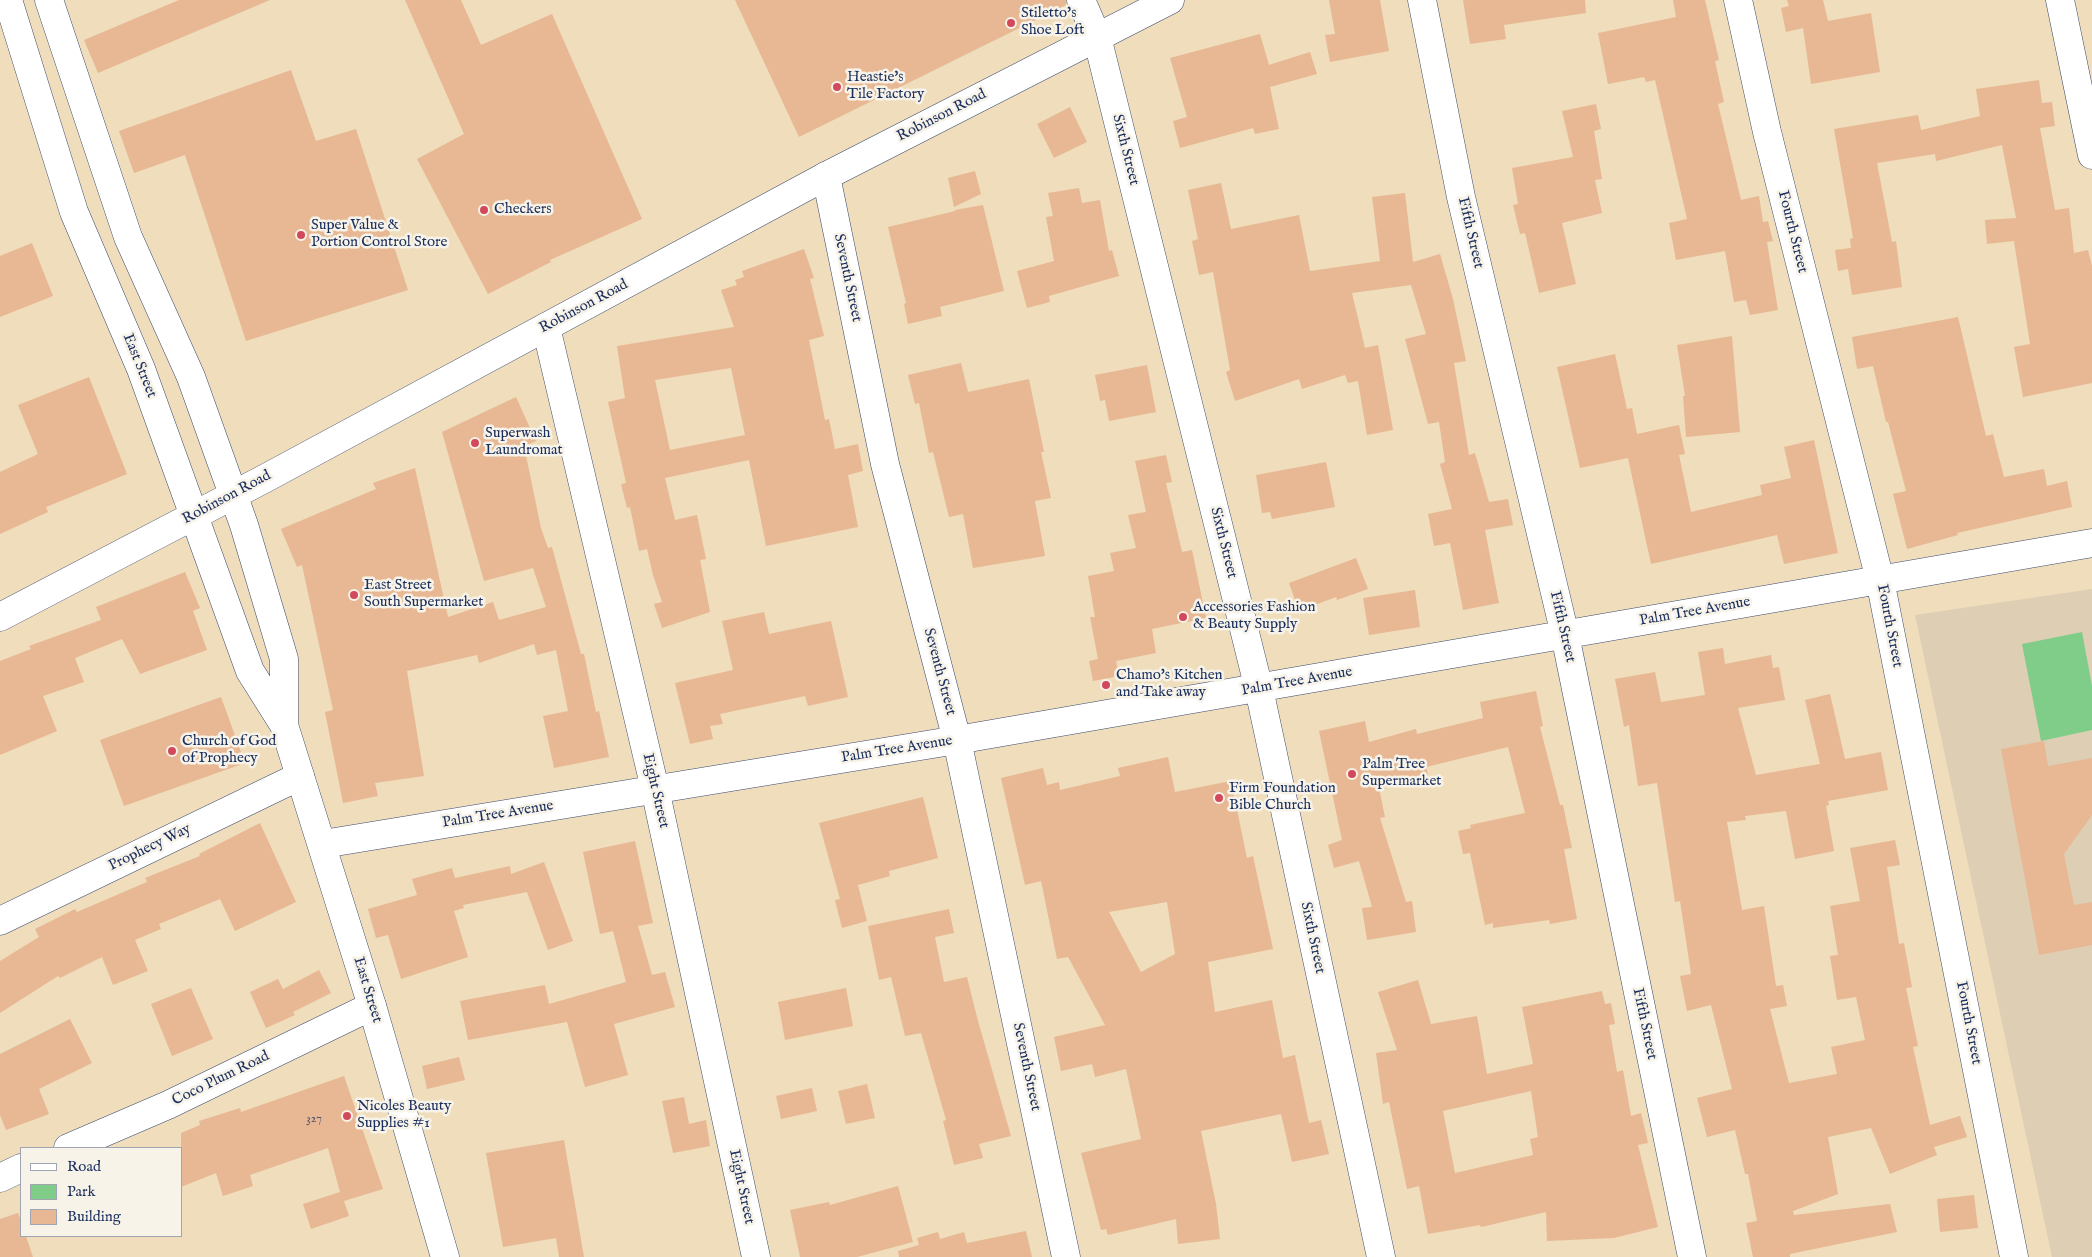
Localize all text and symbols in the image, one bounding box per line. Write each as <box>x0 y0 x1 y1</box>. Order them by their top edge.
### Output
place label: Stiletto's Shoe Loft <box>1021 5 1084 40</box>
marker: Stiletto's Shoe Loft <box>1005 17 1017 29</box>
place label: Heastie's Tile Factory <box>847 69 924 104</box>
marker: Heastie's Tile Factory <box>831 81 843 93</box>
street label: Robinson Road <box>894 86 990 146</box>
street label: Sixth Street <box>1107 113 1143 187</box>
street label: Fourth Street <box>1773 189 1811 275</box>
street label: Fifth Street <box>1453 196 1487 270</box>
place label: Checkers <box>494 201 552 219</box>
marker: Checkers <box>478 204 490 216</box>
place label: Super Value & Portion Control Store <box>311 217 447 252</box>
marker: Super Value & Portion Control Store <box>295 229 307 241</box>
street label: Seventh Street <box>829 232 865 324</box>
street label: Robinson Road <box>537 276 631 338</box>
street label: East Street <box>118 331 160 401</box>
place label: Superwash Laundromat <box>485 425 563 460</box>
marker: Superwash Laundromat <box>469 437 481 449</box>
street label: Robinson Road <box>180 467 274 529</box>
street label: Sixth Street <box>1205 506 1241 580</box>
place label: East Street South Supermarket <box>364 577 483 612</box>
street label: Fourth Street <box>1872 583 1906 669</box>
marker: East Street South Supermarket <box>348 589 360 601</box>
street label: Fifth Street <box>1545 590 1579 664</box>
street label: Palm Tree Avenue <box>1638 593 1752 631</box>
place label: Accessories Fashion & Beauty Supply <box>1193 599 1315 634</box>
marker: Accessories Fashion & Beauty Supply <box>1177 611 1189 623</box>
street label: Seventh Street <box>919 626 959 718</box>
street label: Palm Tree Avenue <box>1240 663 1354 701</box>
place label: Chamo's Kitchen and Take away <box>1116 667 1223 702</box>
marker: Chamo's Kitchen and Take away <box>1100 679 1112 691</box>
street label: Palm Tree Avenue <box>840 732 954 768</box>
place label: Church of God of Prophecy <box>182 733 276 768</box>
marker: Church of God of Prophecy <box>166 745 178 757</box>
street label: Eight Street <box>638 752 672 830</box>
place label: Palm Tree Supermarket <box>1362 756 1441 791</box>
marker: Palm Tree Supermarket <box>1346 768 1358 780</box>
place label: Firm Foundation Bible Church <box>1229 780 1336 815</box>
marker: Firm Foundation Bible Church <box>1213 792 1225 804</box>
street label: Palm Tree Avenue <box>441 797 555 833</box>
street label: Prophecy Way <box>106 820 194 876</box>
street label: Sixth Street <box>1296 901 1328 975</box>
street label: East Street <box>348 955 386 1025</box>
street label: Fourth Street <box>1951 980 1985 1066</box>
street label: Fifth Street <box>1628 987 1660 1061</box>
street label: Seventh Street <box>1008 1021 1044 1113</box>
street label: Coco Plum Road <box>169 1048 273 1110</box>
place label: Nicoles Beauty Supplies #1 <box>357 1098 451 1133</box>
marker: Nicoles Beauty Supplies #1 <box>341 1110 353 1122</box>
house number: 327 <box>306 1113 322 1127</box>
legend <box>20 1147 182 1237</box>
street label: Eight Street <box>724 1148 758 1226</box>
text: Road <box>67 1157 101 1176</box>
text: Park <box>67 1182 96 1201</box>
text: Building <box>67 1207 121 1226</box>

